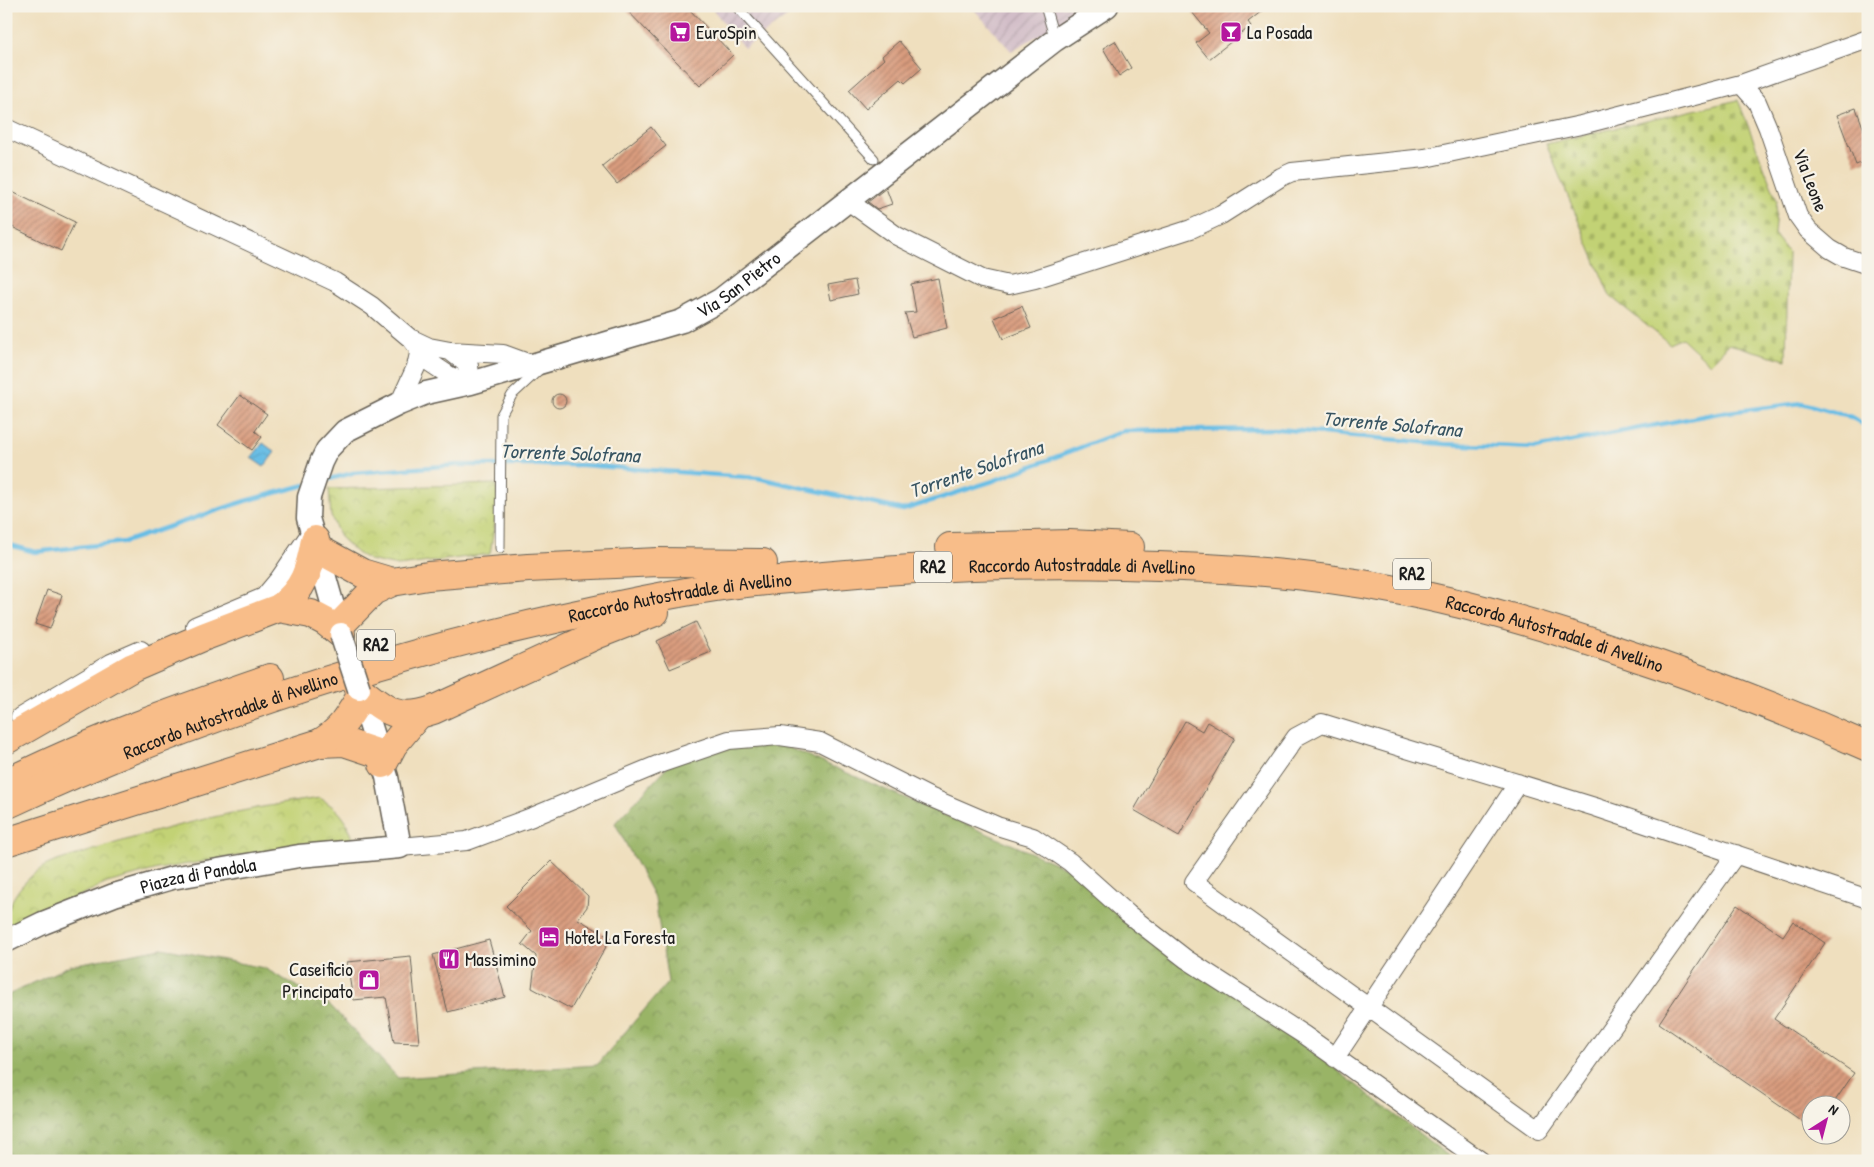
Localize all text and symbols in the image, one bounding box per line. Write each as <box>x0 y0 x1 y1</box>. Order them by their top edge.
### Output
place label: EuroSpin <box>696 19 757 45</box>
place label: La Posada <box>1247 19 1313 45</box>
supermarket icon: EuroSpin <box>668 20 692 44</box>
bar icon: La Posada <box>1219 20 1243 44</box>
street label: Via Leone <box>1787 145 1835 215</box>
street label: Via San Pietro <box>691 245 786 324</box>
water label: Torrente Solofrana <box>1321 404 1465 443</box>
water label: Torrente Solofrana <box>905 432 1048 504</box>
water label: Torrente Solofrana <box>500 437 642 469</box>
street label: Raccordo Autostradale di Avellino <box>968 551 1196 580</box>
road number: RA2 <box>914 552 952 582</box>
road number: RA2 <box>1393 558 1431 590</box>
street label: Raccordo Autostradale di Avellino <box>566 566 793 629</box>
street label: Raccordo Autostradale di Avellino <box>1443 588 1667 678</box>
road number: RA2 <box>357 630 395 660</box>
street label: Raccordo Autostradale di Avellino <box>119 665 341 765</box>
street label: Piazza di Pandola <box>137 851 259 900</box>
place label: Hotel La Foresta <box>565 924 675 950</box>
hotel icon: Hotel La Foresta <box>537 925 561 949</box>
place label: Massimino <box>465 946 536 972</box>
restaurant icon: Massimino <box>437 947 461 971</box>
place label: Caseificio Principato <box>282 956 353 1004</box>
shop icon: Caseificio Principato <box>357 968 381 992</box>
north arrow <box>1802 1094 1852 1144</box>
text: N <box>1825 1099 1843 1119</box>

